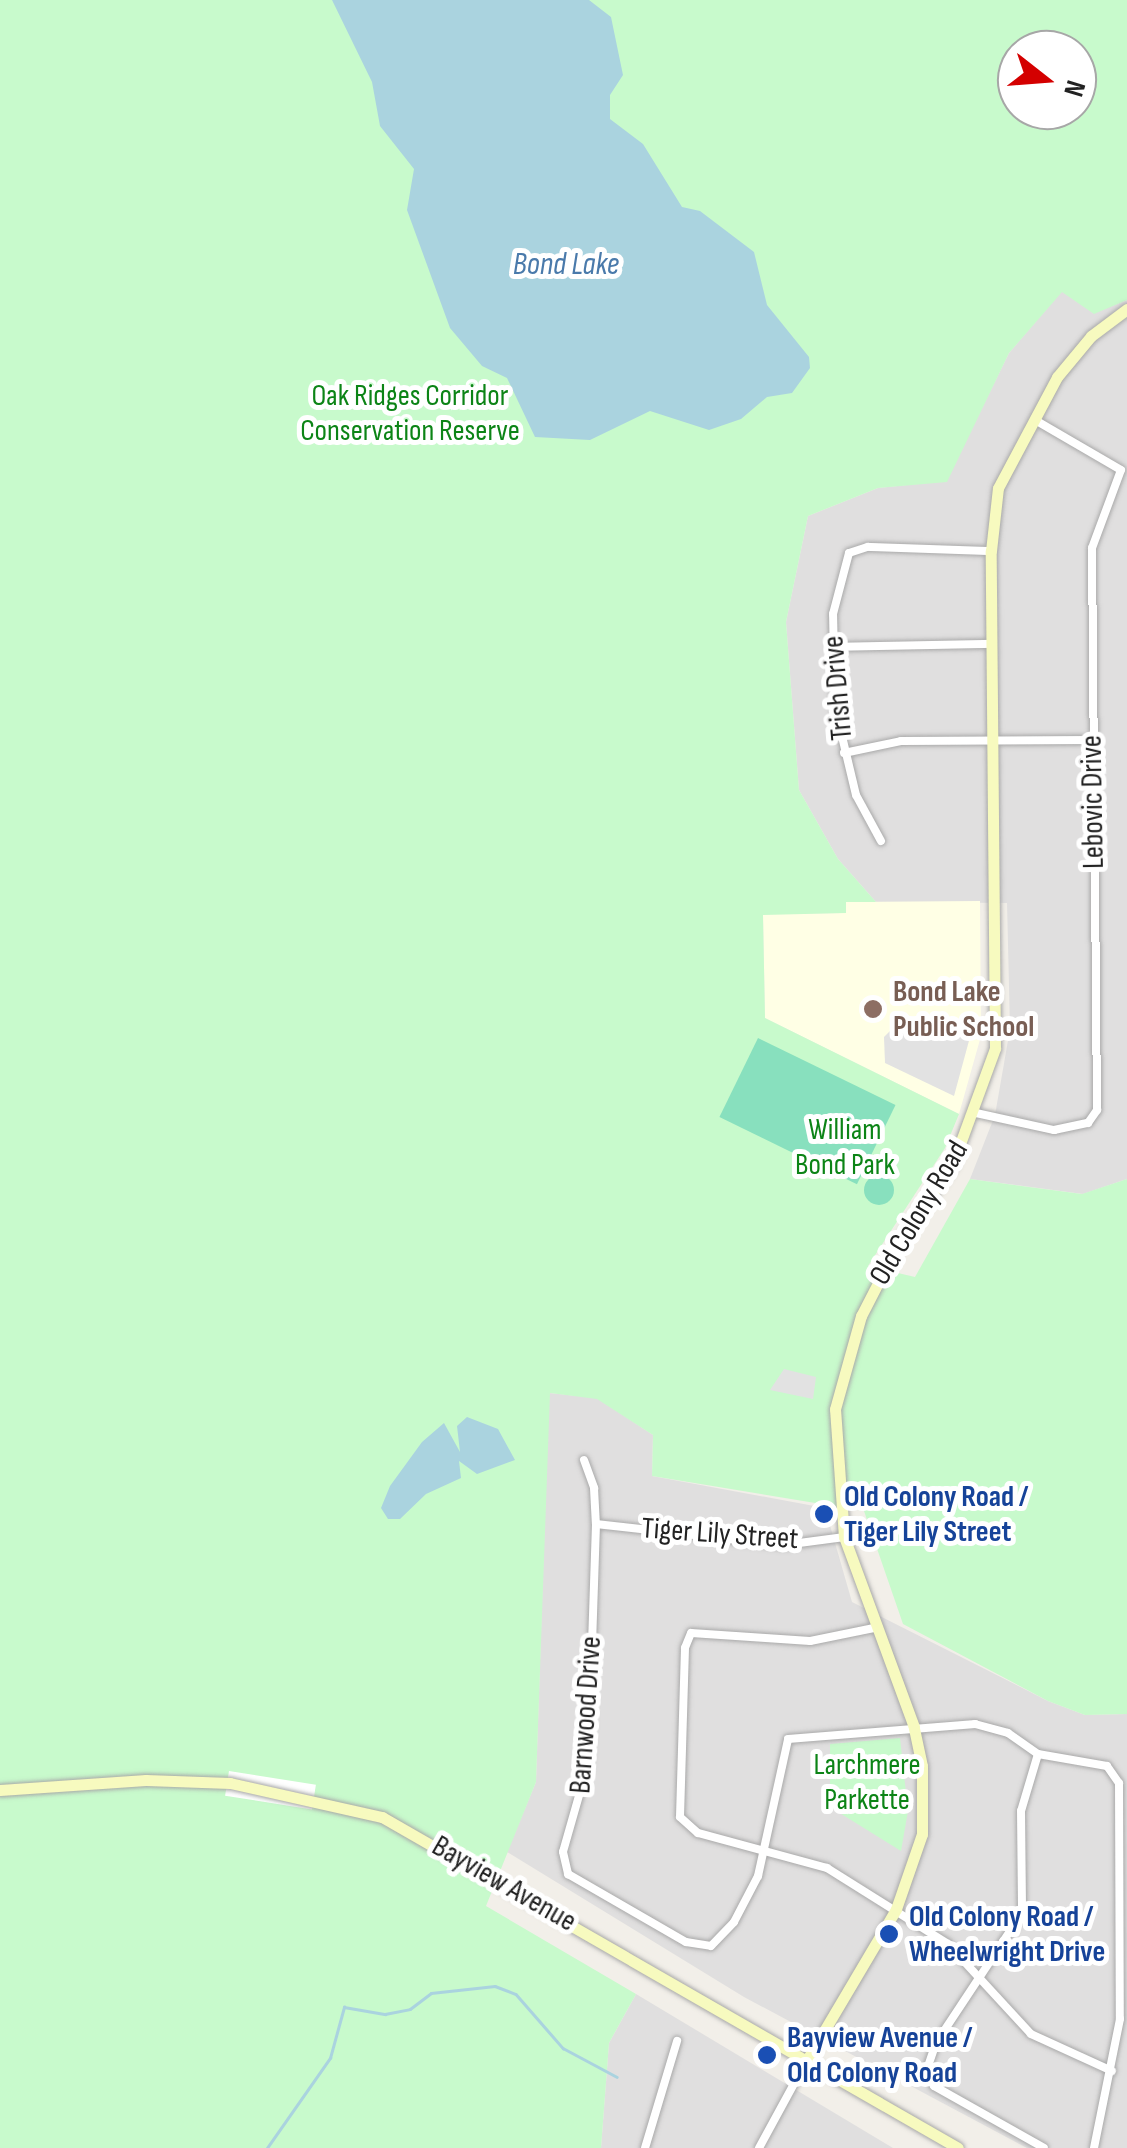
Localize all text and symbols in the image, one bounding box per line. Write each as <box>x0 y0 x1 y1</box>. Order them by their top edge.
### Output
north arrow <box>997 30 1097 130</box>
text: N <box>1056 76 1092 100</box>
water label: Bond Lake <box>513 246 619 284</box>
park label: Oak Ridges Corridor Conservation Reserve <box>300 378 520 448</box>
street label: Trish Drive <box>815 634 861 742</box>
street label: Lebovic Drive <box>1074 735 1112 869</box>
place label: Bond Lake Public School <box>893 974 1034 1044</box>
marker: Bond Lake Public School <box>862 998 884 1020</box>
park label: William Bond Park <box>795 1112 895 1182</box>
street label: Old Colony Road <box>862 1135 976 1291</box>
place label: Old Colony Road / Tiger Lily Street <box>844 1479 1029 1550</box>
marker: Old Colony Road / Tiger Lily Street <box>813 1503 835 1525</box>
street label: Tiger Lily Street <box>640 1511 800 1557</box>
street label: Barnwood Drive <box>563 1635 609 1795</box>
park label: Larchmere Parkette <box>813 1747 921 1818</box>
street label: Bayview Avenue <box>426 1828 582 1940</box>
place label: Old Colony Road / Wheelwright Drive <box>909 1899 1105 1970</box>
marker: Old Colony Road / Wheelwright Drive <box>878 1923 900 1945</box>
place label: Bayview Avenue / Old Colony Road <box>787 2020 973 2090</box>
marker: Bayview Avenue / Old Colony Road <box>756 2044 778 2066</box>

